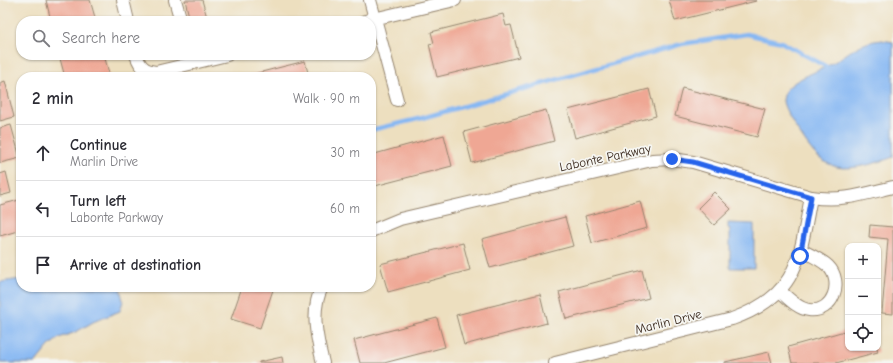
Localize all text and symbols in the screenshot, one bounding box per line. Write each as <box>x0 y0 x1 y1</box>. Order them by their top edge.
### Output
search box <box>16 16 376 60</box>
icon: search <box>30 27 52 49</box>
text: Search here <box>62 29 140 47</box>
text: 2 min <box>32 89 73 108</box>
text: Walk · 90 m <box>293 91 360 106</box>
text: Continue <box>70 136 127 154</box>
street label: Labonte Parkway <box>558 140 652 175</box>
icon: ahead <box>32 142 54 164</box>
text: 30 m <box>330 145 360 160</box>
route end <box>663 150 681 168</box>
text: Marlin Drive <box>70 154 138 169</box>
text: Turn left <box>70 192 126 210</box>
icon: left <box>32 198 54 220</box>
text: 60 m <box>330 201 360 216</box>
text: Labonte Parkway <box>70 210 163 225</box>
map controls <box>845 243 881 351</box>
button: + <box>845 243 881 279</box>
route start <box>791 247 809 265</box>
icon: arrive <box>32 254 54 276</box>
text: Arrive at destination <box>70 256 201 274</box>
button: − <box>845 279 881 315</box>
street label: Marlin Drive <box>633 306 703 337</box>
button: locate <box>845 315 881 351</box>

